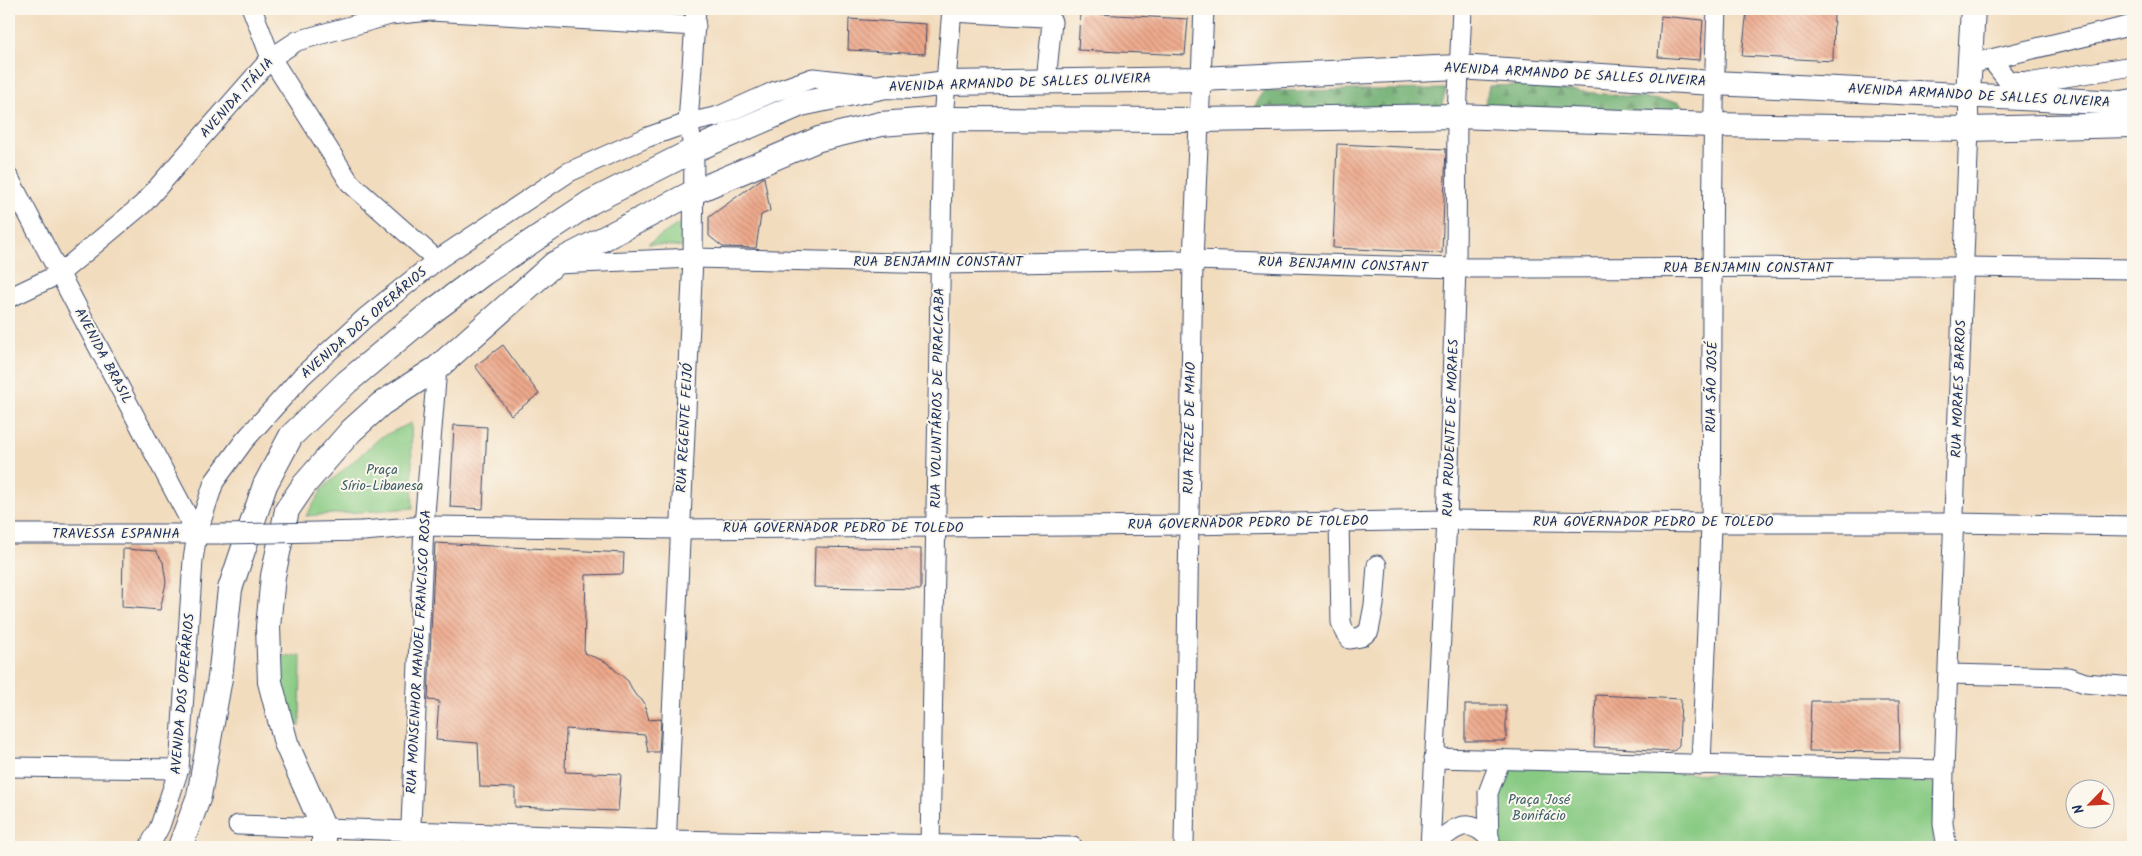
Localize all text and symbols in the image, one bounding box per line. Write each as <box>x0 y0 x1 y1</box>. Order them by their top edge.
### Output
street label: AVENIDA ITÁLIA <box>195 53 279 143</box>
street label: AVENIDA ARMANDO DE SALLES OLIVEIRA <box>1443 57 1707 93</box>
street label: AVENIDA ARMANDO DE SALLES OLIVEIRA <box>888 67 1152 99</box>
street label: AVENIDA ARMANDO DE SALLES OLIVEIRA <box>1847 78 2111 114</box>
street label: RUA BENJAMIN CONSTANT <box>853 251 1024 273</box>
street label: RUA BENJAMIN CONSTANT <box>1258 251 1430 279</box>
street label: RUA BENJAMIN CONSTANT <box>1663 257 1834 279</box>
street label: AVENIDA DOS OPERÁRIOS <box>296 261 433 384</box>
street label: RUA VOLUNTÁRIOS DE PIRACICABA <box>925 287 951 509</box>
street label: AVENIDA BRASIL <box>68 304 138 408</box>
street label: RUA MORAES BARROS <box>1946 319 1972 458</box>
street label: RUA PRUDENTE DE MORAES <box>1437 338 1465 517</box>
street label: RUA SÃO JOSÉ <box>1700 340 1724 433</box>
street label: RUA REGENTE FEIJÓ <box>671 361 699 493</box>
street label: RUA TREZE DE MAIO <box>1178 361 1202 494</box>
park label: Praça Sírio-Libanesa <box>341 459 423 497</box>
street label: RUA MONSENHOR MANOEL FRANCISCO ROSA <box>401 509 437 795</box>
street label: RUA GOVERNADOR PEDRO DE TOLEDO <box>1128 510 1369 536</box>
street label: RUA GOVERNADOR PEDRO DE TOLEDO <box>1533 511 1774 533</box>
street label: RUA GOVERNADOR PEDRO DE TOLEDO <box>723 517 964 539</box>
street label: TRAVESSA ESPANHA <box>52 523 180 545</box>
street label: AVENIDA DOS OPERÁRIOS <box>165 612 201 775</box>
north arrow <box>2064 778 2114 828</box>
park label: Praça José Bonifácio <box>1508 789 1571 827</box>
text: N <box>2067 800 2091 817</box>

